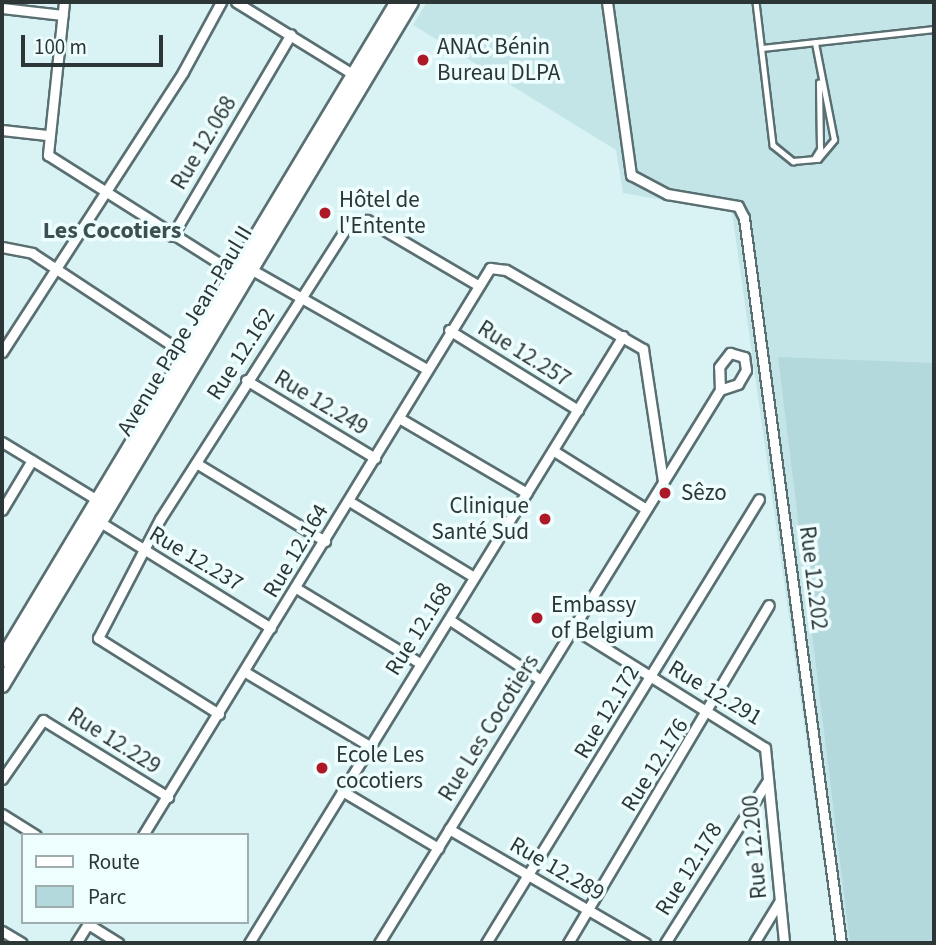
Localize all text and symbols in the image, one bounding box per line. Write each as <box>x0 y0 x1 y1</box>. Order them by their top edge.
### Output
scale bar <box>24 21 166 65</box>
text: 100 m <box>34 32 87 62</box>
place label: ANAC Bénin Bureau DLPA <box>437 33 560 87</box>
marker: ANAC Bénin Bureau DLPA <box>415 52 431 68</box>
street label: Rue 12.068 <box>165 91 243 195</box>
place label: Hôtel de l'Entente <box>339 186 426 240</box>
marker: Hôtel de l'Entente <box>317 205 333 221</box>
district label: Les Cocotiers <box>43 217 181 245</box>
street label: Avenue Pape Jean-Paul II <box>111 221 259 441</box>
street label: Rue 12.162 <box>201 303 281 405</box>
street label: Rue 12.257 <box>472 315 576 393</box>
street label: Rue 12.249 <box>269 364 373 442</box>
place label: Sêzo <box>681 479 727 507</box>
marker: Sêzo <box>655 483 675 503</box>
place label: Clinique Santé Sud <box>432 492 529 546</box>
street label: Rue 12.164 <box>257 499 335 603</box>
marker: Clinique Santé Sud <box>535 509 555 529</box>
street label: Rue 12.237 <box>144 520 248 598</box>
street label: Rue 12.202 <box>793 524 833 632</box>
street label: Rue 12.168 <box>380 577 458 681</box>
place label: Embassy of Belgium <box>551 591 654 645</box>
marker: Embassy of Belgium <box>529 610 545 626</box>
street label: Rue Les Cocotiers <box>433 649 545 807</box>
street label: Rue 12.291 <box>663 654 767 732</box>
street label: Rue 12.172 <box>568 660 646 764</box>
street label: Rue 12.229 <box>62 702 166 780</box>
street label: Rue 12.176 <box>616 713 694 817</box>
place label: Ecole Les cocotiers <box>336 741 424 795</box>
marker: Ecole Les cocotiers <box>314 760 330 776</box>
street label: Rue 12.200 <box>737 794 773 900</box>
street label: Rue 12.178 <box>650 817 728 921</box>
street label: Rue 12.289 <box>505 831 609 907</box>
legend <box>21 833 248 924</box>
text: Route <box>88 847 140 877</box>
text: Parc <box>88 882 126 912</box>

